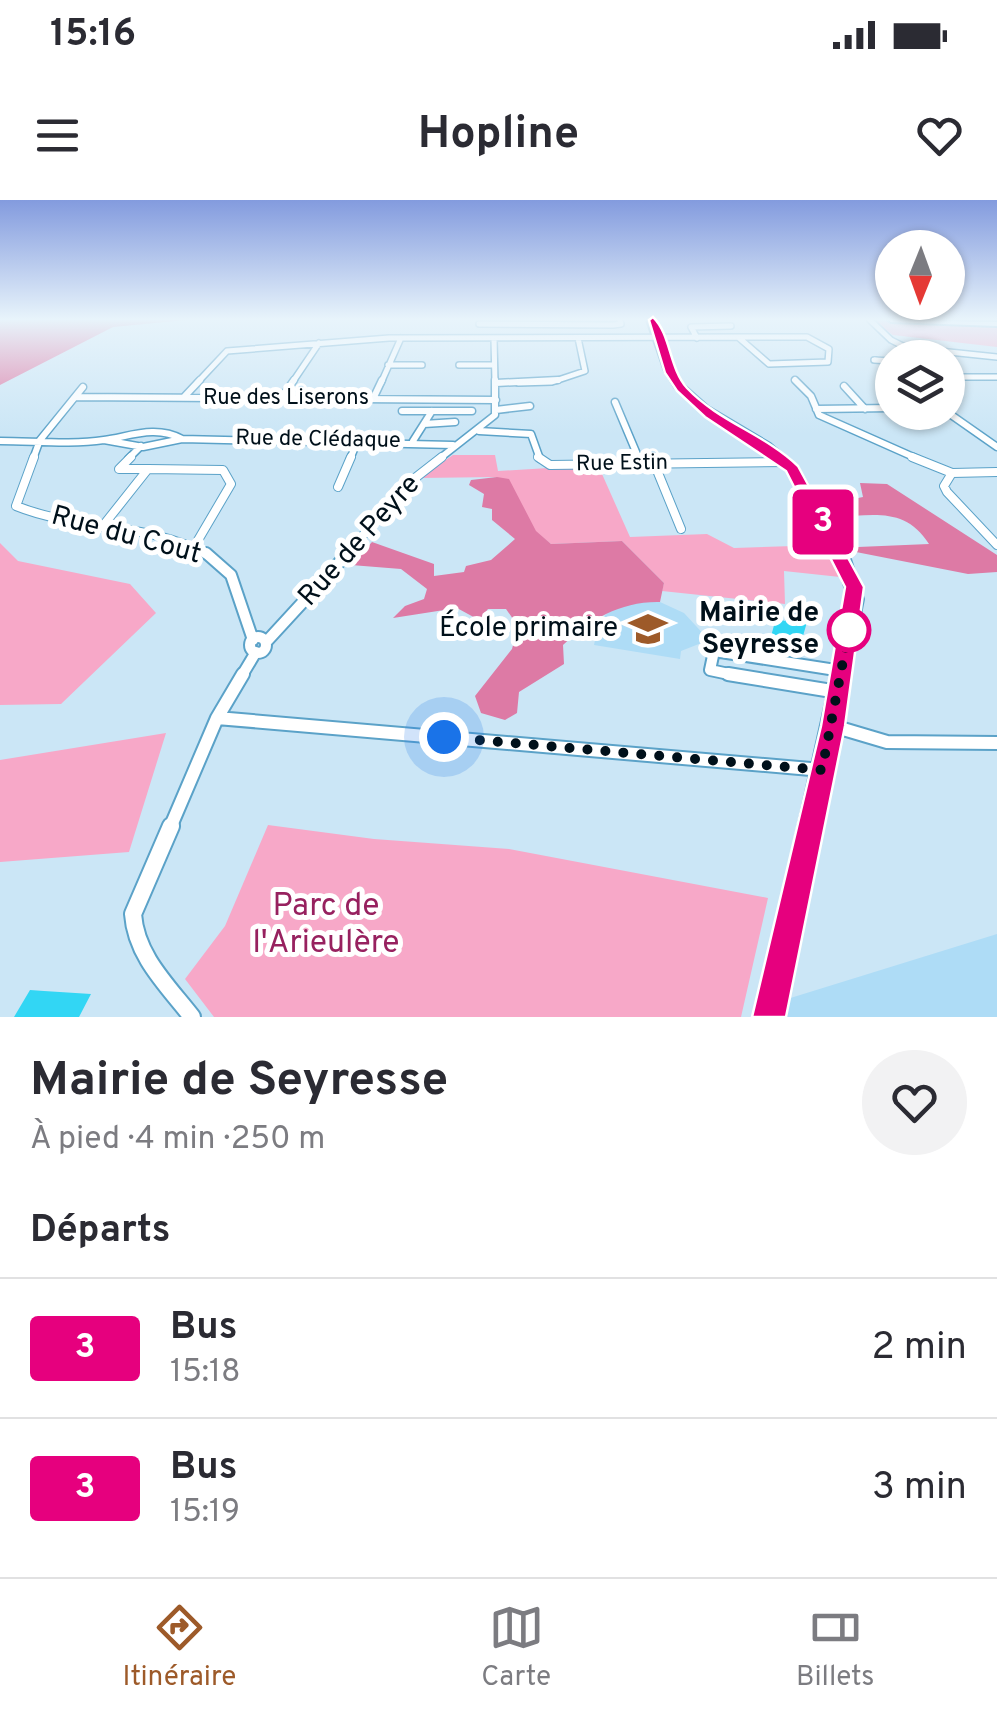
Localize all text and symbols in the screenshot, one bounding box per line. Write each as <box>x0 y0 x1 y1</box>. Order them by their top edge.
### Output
text: 15:16 <box>50 11 136 60</box>
text: Hopline <box>418 107 579 164</box>
icon: menu <box>30 108 85 163</box>
icon: heart <box>912 108 967 163</box>
north arrow <box>875 230 965 320</box>
map controls <box>875 230 965 430</box>
button: layers <box>875 340 965 430</box>
street label: Rue des Liserons <box>203 385 369 412</box>
street label: Rue de Clédaque <box>235 425 401 455</box>
street label: Rue Estin <box>576 450 668 478</box>
street label: Rue de Peyre <box>291 467 429 615</box>
line badge: 3 <box>790 490 856 554</box>
street label: Rue du Cout <box>47 499 205 573</box>
text: 3 <box>813 500 833 544</box>
place label: Mairie de Seyresse <box>699 596 819 664</box>
school or university icon: École primaire <box>627 608 669 650</box>
place label: École primaire <box>439 609 618 647</box>
marker: Mairie de Seyresse <box>828 609 870 651</box>
your location <box>419 712 469 762</box>
park label: Parc de l'Arieulère <box>252 887 400 964</box>
button: heart <box>862 1050 967 1155</box>
text: Mairie de Seyresse <box>30 1052 448 1112</box>
text: À pied · 4 min · 250 m <box>30 1120 325 1160</box>
text: Départs <box>30 1207 170 1256</box>
text: Bus <box>170 1304 237 1353</box>
text: 2 min <box>872 1324 967 1373</box>
text: 3 <box>75 1326 95 1370</box>
text: 15:18 <box>170 1353 241 1393</box>
text: Bus <box>170 1444 237 1493</box>
text: 3 min <box>872 1464 967 1513</box>
text: 3 <box>75 1466 95 1510</box>
text: 15:19 <box>170 1493 240 1533</box>
tab: Itinéraire <box>122 1600 236 1696</box>
tab: Carte <box>481 1600 551 1696</box>
tab: Billets <box>796 1600 875 1696</box>

